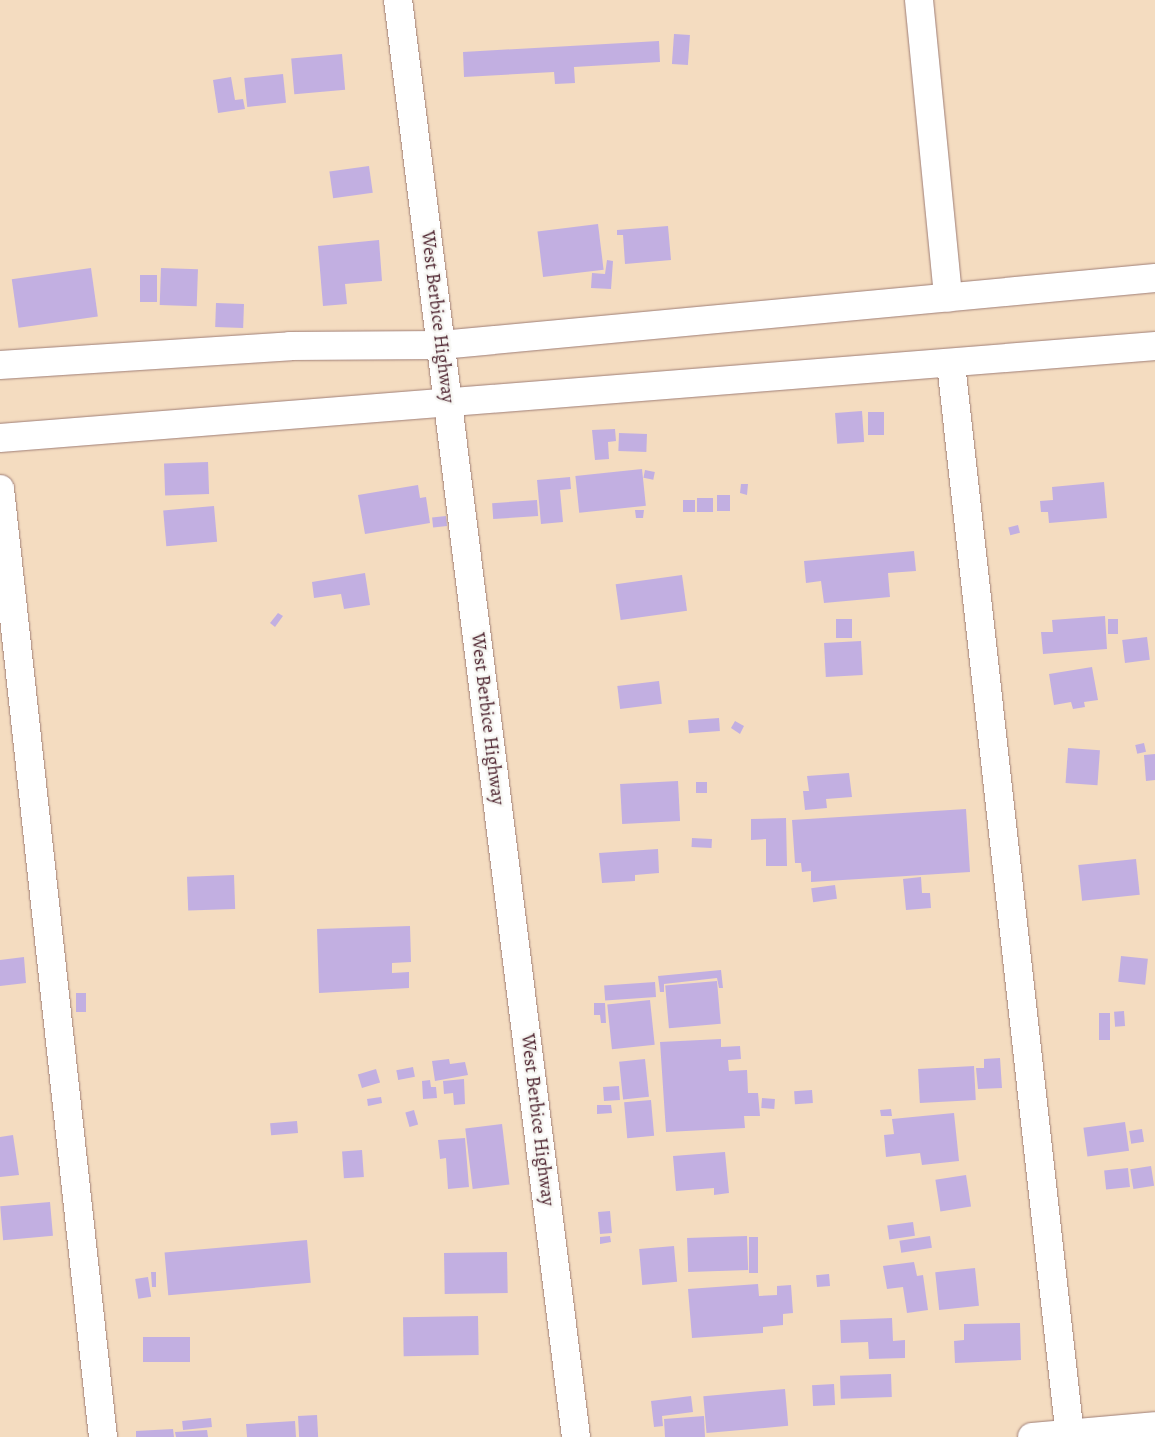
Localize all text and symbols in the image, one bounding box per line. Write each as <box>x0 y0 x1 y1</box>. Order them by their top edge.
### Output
street label: West Berbice Highway <box>415 230 459 404</box>
street label: West Berbice Highway <box>465 632 509 806</box>
street label: West Berbice Highway <box>515 1033 559 1207</box>

